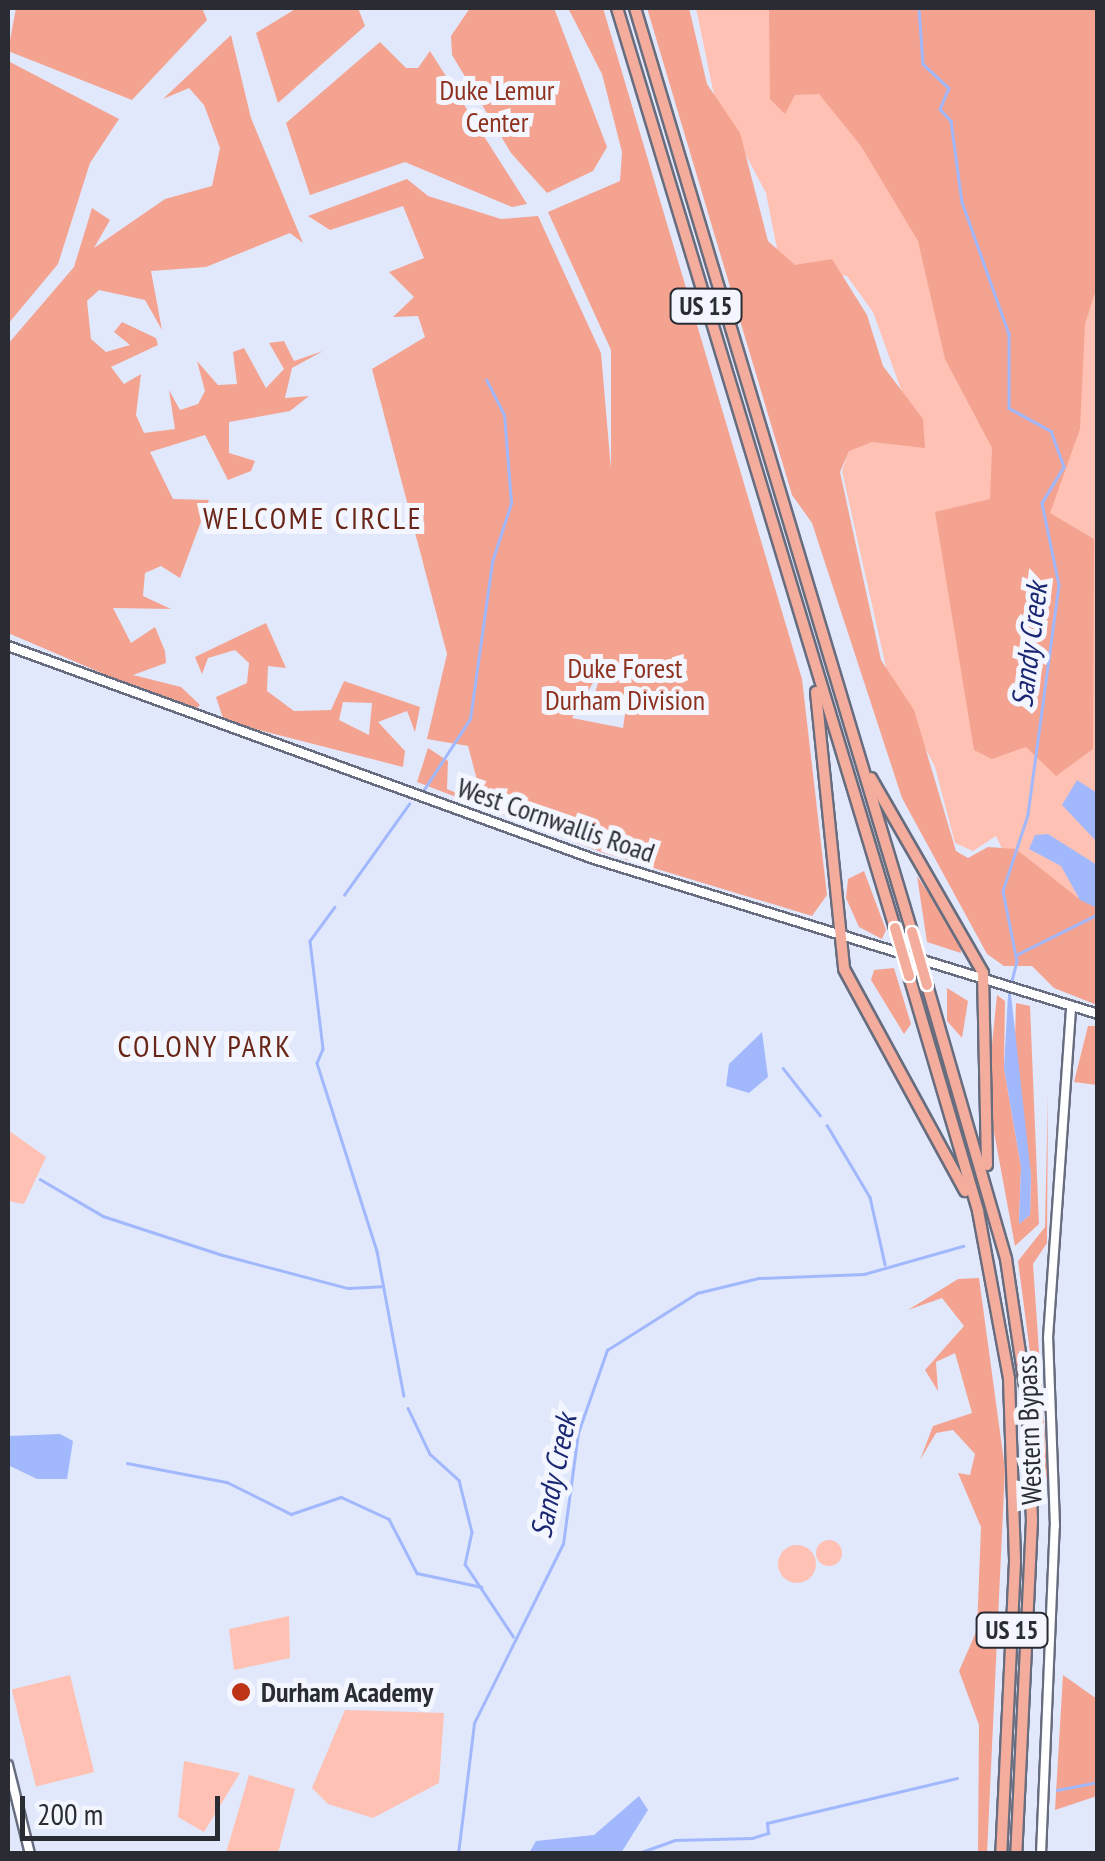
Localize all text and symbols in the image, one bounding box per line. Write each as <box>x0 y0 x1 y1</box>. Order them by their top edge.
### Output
park label: Duke Lemur Center <box>440 73 554 139</box>
road number: US 15 <box>668 286 744 326</box>
district label: WELCOME CIRCLE <box>203 500 423 536</box>
water label: Sandy Creek <box>1003 580 1055 710</box>
park label: Duke Forest Durham Division <box>545 651 705 717</box>
street label: West Cornwallis Road <box>453 770 659 870</box>
district label: COLONY PARK <box>117 1028 293 1064</box>
street label: Western Bypass <box>1010 1355 1048 1505</box>
water label: Sandy Creek <box>522 1410 584 1542</box>
road number: US 15 <box>974 1610 1050 1650</box>
place label: Durham Academy <box>261 1675 434 1709</box>
marker: Durham Academy <box>230 1681 252 1703</box>
scale bar <box>25 1776 225 1838</box>
text: 200 m <box>37 1794 103 1833</box>

